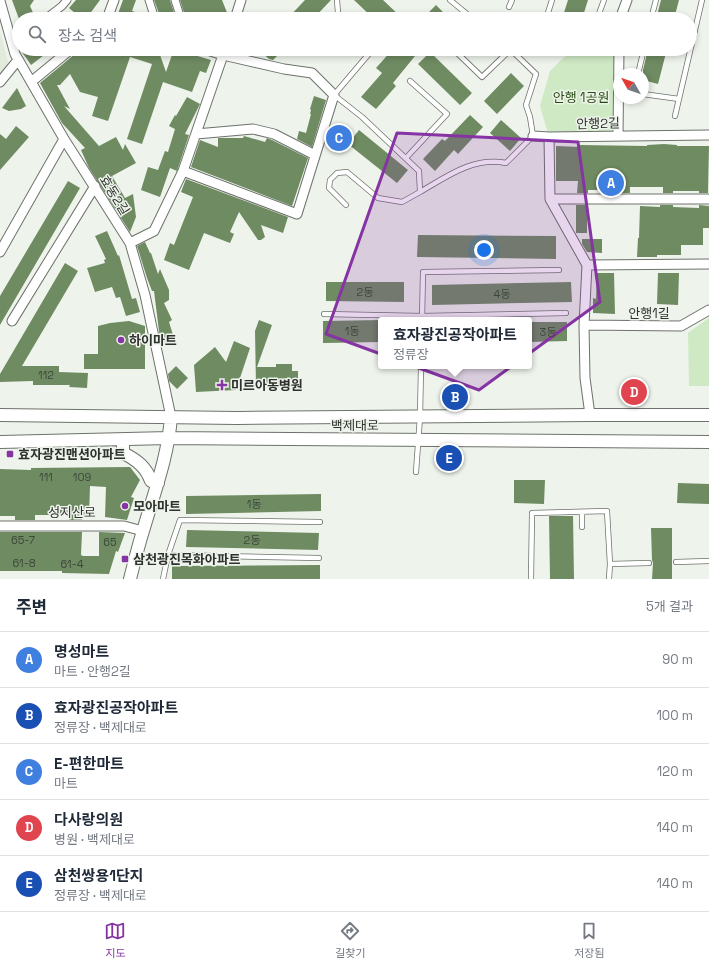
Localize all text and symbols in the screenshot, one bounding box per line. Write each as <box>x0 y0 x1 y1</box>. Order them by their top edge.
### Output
search box <box>12 12 697 56</box>
icon: search <box>26 23 48 45</box>
text: 장소 검색 <box>58 26 117 45</box>
north arrow <box>613 68 649 104</box>
park label: 안행 1공원 <box>553 89 609 106</box>
street label: 안행2길 <box>576 115 620 132</box>
pin: C <box>326 123 352 153</box>
pin: A <box>598 168 624 198</box>
street label: 효동2길 <box>96 172 133 218</box>
your location <box>474 240 494 260</box>
house number: 2동 <box>357 285 373 299</box>
house number: 4동 <box>494 287 511 301</box>
street label: 안행1길 <box>628 305 670 322</box>
popup <box>378 317 532 369</box>
house number: 1동 <box>345 324 359 338</box>
text: 효자광진공작아파트 <box>393 325 517 344</box>
house number: 3동 <box>540 325 556 339</box>
place label: 하이마트 <box>129 332 177 349</box>
marker: 하이마트 <box>116 335 126 345</box>
text: 정류장 <box>393 346 429 363</box>
house number: 112 <box>38 368 54 382</box>
place label: 미르아동병원 <box>231 377 303 394</box>
pin: D <box>621 377 647 407</box>
marker: 미르아동병원 <box>216 379 228 391</box>
pin: B <box>442 382 468 412</box>
street label: 백제대로 <box>331 417 379 434</box>
pin: E <box>436 443 462 473</box>
place label: 효자광진맨션아파트 <box>18 446 126 463</box>
marker: 효자광진맨션아파트 <box>5 449 15 459</box>
house number: 111 <box>39 470 53 484</box>
house number: 109 <box>73 470 91 484</box>
house number: 1동 <box>247 497 261 511</box>
place label: 모아마트 <box>133 498 181 515</box>
marker: 모아마트 <box>120 501 130 511</box>
street label: 성지산로 <box>48 504 96 521</box>
house number: 65-7 <box>11 533 35 547</box>
house number: 2동 <box>244 533 260 547</box>
house number: 65 <box>103 535 117 549</box>
place label: 삼천광진목화아파트 <box>133 551 241 568</box>
marker: 삼천광진목화아파트 <box>120 554 130 564</box>
house number: 61-8 <box>12 556 36 570</box>
house number: 61-4 <box>60 557 84 571</box>
text: 주변 <box>16 596 47 618</box>
text: 5개 결과 <box>646 598 693 615</box>
text: 명성마트 <box>54 642 109 661</box>
text: A <box>25 651 33 668</box>
text: 90 m <box>662 651 693 668</box>
text: 마트 · 안행2길 <box>54 663 131 680</box>
text: 효자광진공작아파트 <box>54 698 178 717</box>
text: B <box>25 707 33 724</box>
text: 100 m <box>656 707 693 724</box>
text: 정류장 · 백제대로 <box>54 719 147 736</box>
text: E-편한마트 <box>54 754 124 773</box>
text: C <box>25 763 33 780</box>
text: 120 m <box>657 763 693 780</box>
text: 마트 <box>54 775 78 792</box>
text: 다사랑의원 <box>54 810 123 829</box>
text: D <box>25 819 33 836</box>
text: 140 m <box>657 819 693 836</box>
text: 병원 · 백제대로 <box>54 831 135 848</box>
text: 삼천쌍용1단지 <box>54 866 144 885</box>
text: E <box>25 875 33 892</box>
text: 140 m <box>657 875 693 892</box>
text: 정류장 · 백제대로 <box>54 887 147 904</box>
tab: 지도 <box>104 920 126 960</box>
tab: 길찾기 <box>335 920 366 960</box>
tab: 저장됨 <box>574 920 605 960</box>

